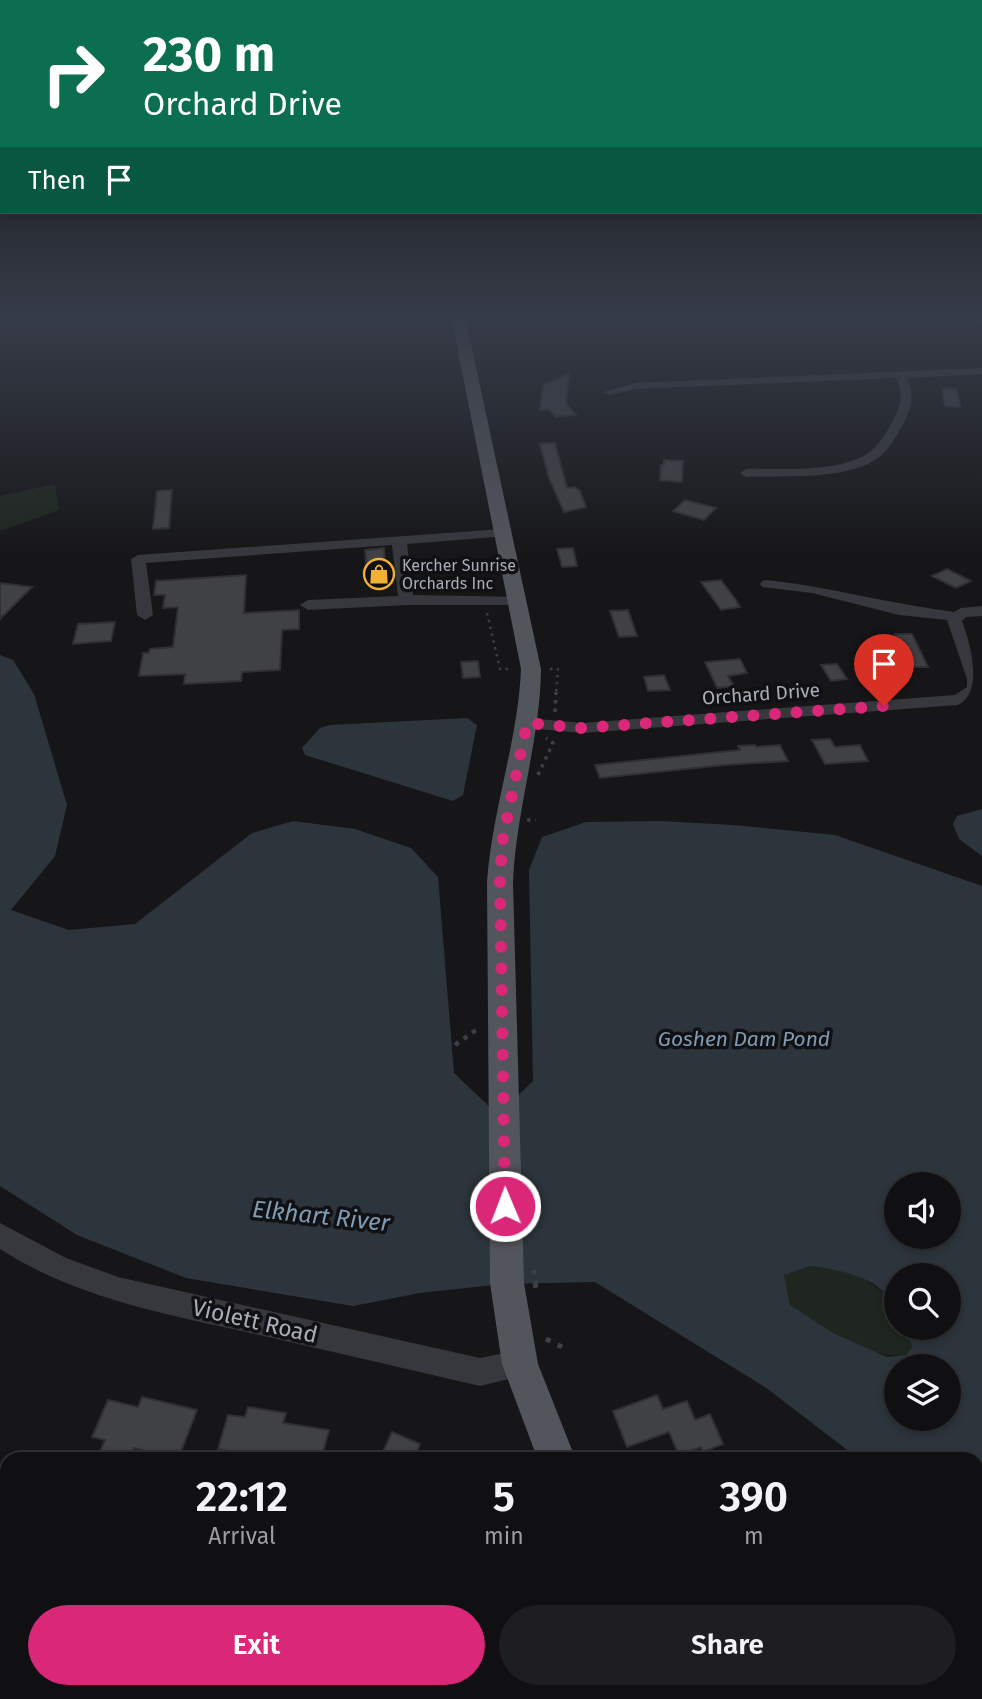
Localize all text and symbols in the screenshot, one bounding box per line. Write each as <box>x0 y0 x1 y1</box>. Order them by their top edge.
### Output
text: 230 m <box>143 25 275 84</box>
icon: right <box>28 28 119 119</box>
text: Orchard Drive <box>143 85 342 123</box>
icon: arrive <box>100 161 138 199</box>
text: Then <box>28 165 86 196</box>
place label: Kercher Sunrise Orchards Inc <box>402 556 516 593</box>
shop icon: Kercher Sunrise Orchards Inc <box>362 557 396 591</box>
pin <box>854 634 914 706</box>
icon: arrive <box>865 645 903 683</box>
street label: Orchard Drive <box>701 678 821 710</box>
water label: Goshen Dam Pond <box>658 1026 830 1052</box>
position arrow <box>468 1169 542 1243</box>
map controls <box>884 1172 961 1431</box>
button: sound <box>884 1172 961 1249</box>
water label: Elkhart River <box>251 1195 392 1237</box>
button: search <box>884 1263 961 1340</box>
street label: Violett Road <box>190 1293 320 1349</box>
button: layers <box>884 1354 961 1431</box>
text: 22:12 <box>196 1472 288 1522</box>
text: 5 <box>493 1472 515 1522</box>
text: 390 <box>719 1472 788 1522</box>
text: Arrival <box>208 1522 276 1550</box>
text: min <box>484 1522 524 1550</box>
text: m <box>744 1522 764 1550</box>
button: Exit <box>28 1605 485 1685</box>
button: Share <box>499 1605 956 1685</box>

